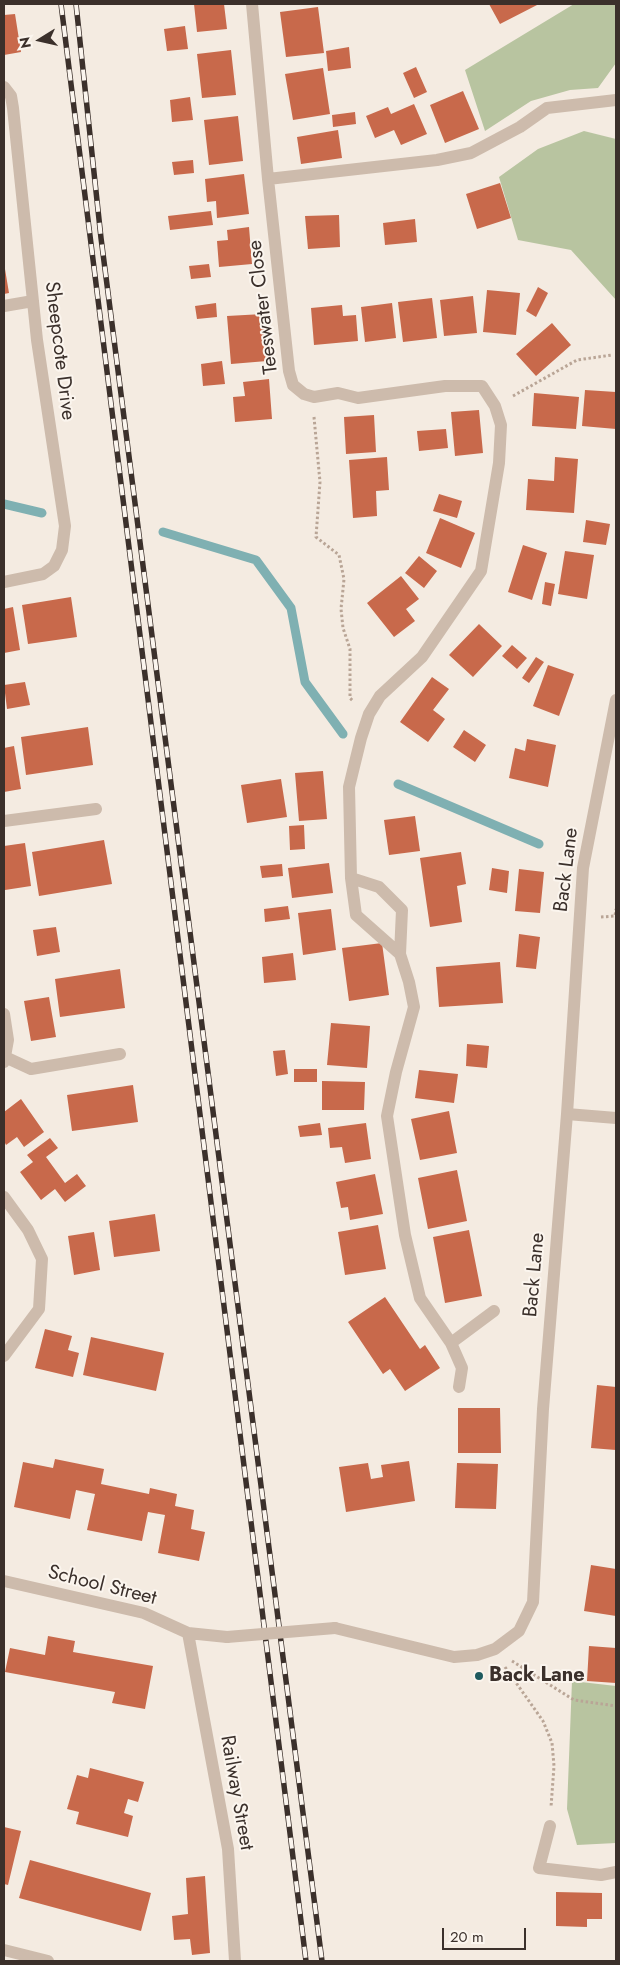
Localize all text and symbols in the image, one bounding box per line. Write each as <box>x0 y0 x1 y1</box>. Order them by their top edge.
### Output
north arrow <box>15 15 65 65</box>
text: N <box>14 35 36 50</box>
street label: Teeswater Close <box>244 239 284 375</box>
street label: Sheepcote Drive <box>39 280 79 422</box>
street label: Back Lane <box>550 827 584 913</box>
street label: Back Lane <box>519 1232 551 1318</box>
street label: School Street <box>45 1561 159 1611</box>
place label: Back Lane <box>489 1664 585 1688</box>
marker: Back Lane <box>473 1670 485 1682</box>
street label: Railway Street <box>214 1734 258 1852</box>
scale bar <box>445 1918 529 1950</box>
text: 20 m <box>450 1926 484 1948</box>

